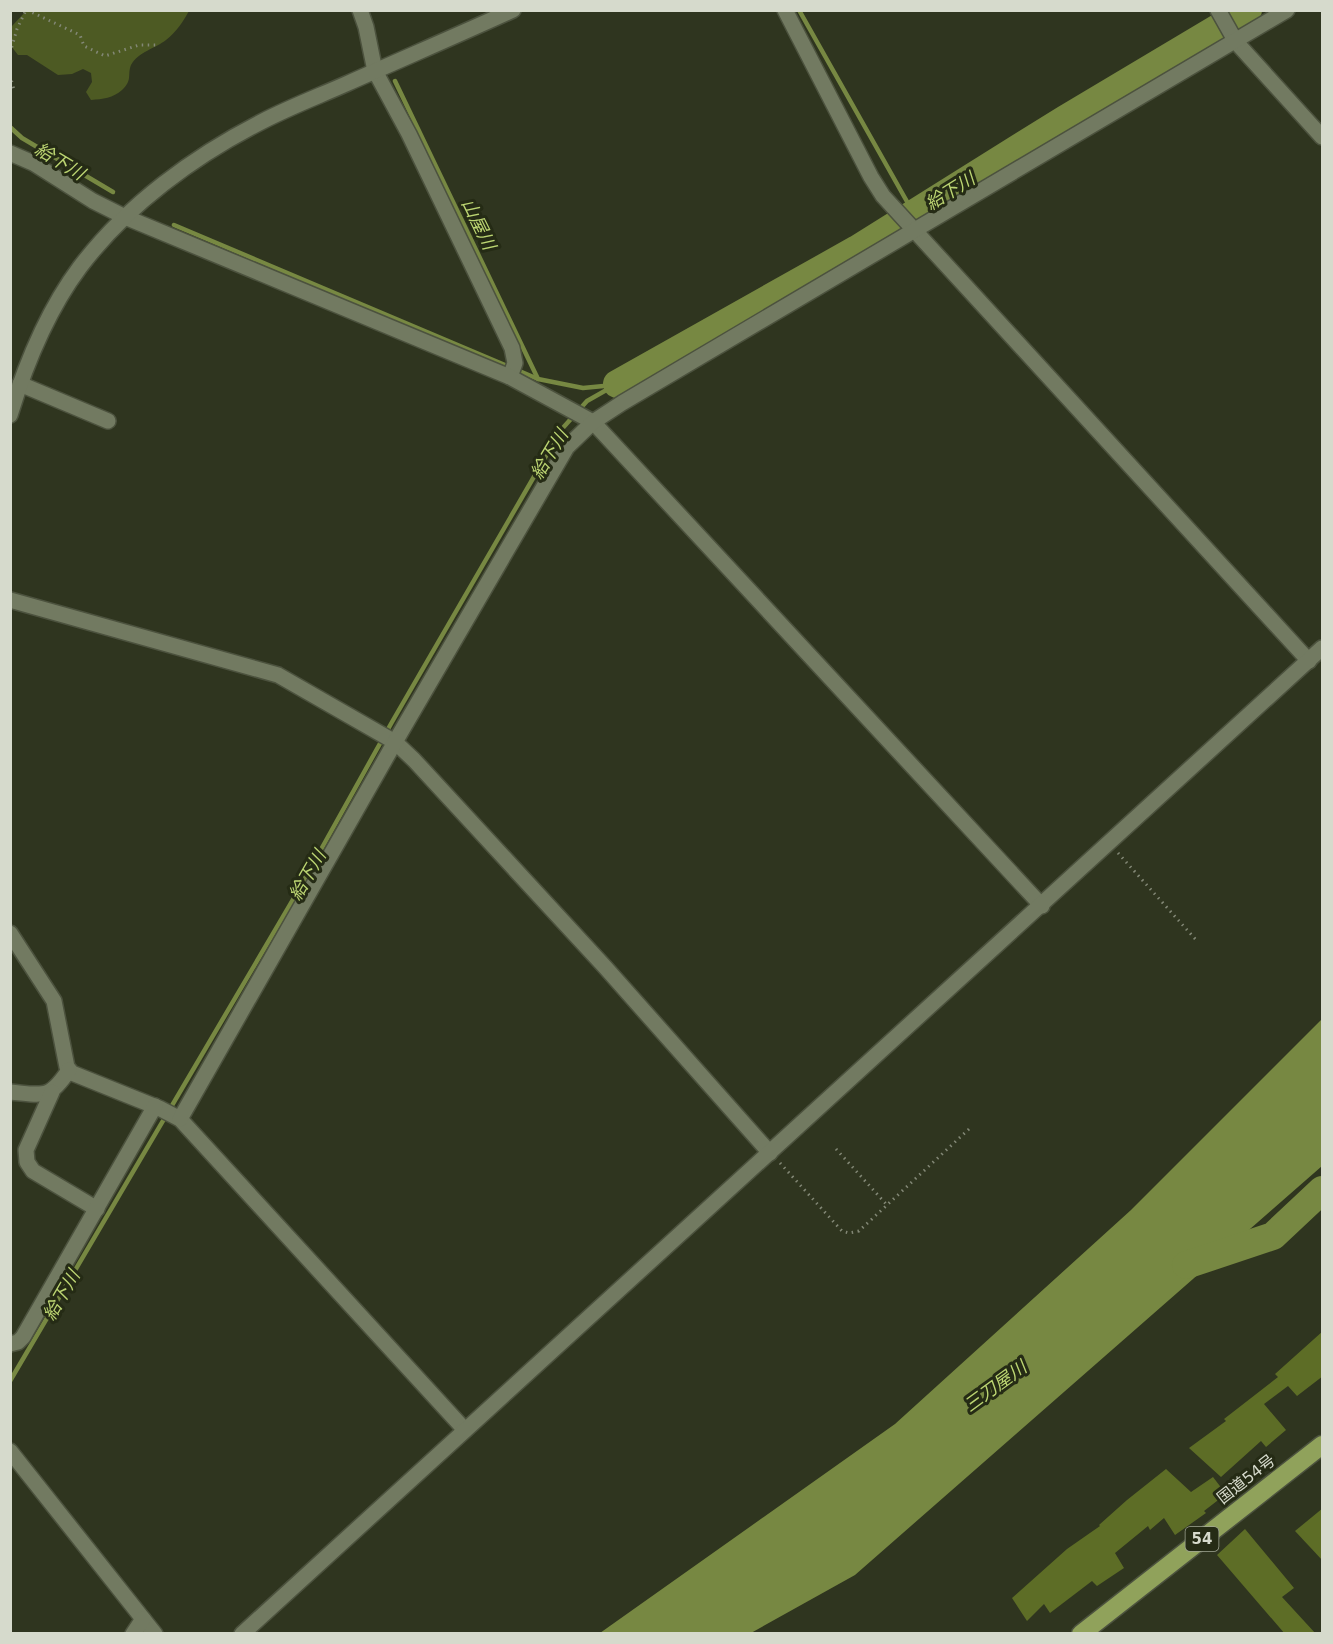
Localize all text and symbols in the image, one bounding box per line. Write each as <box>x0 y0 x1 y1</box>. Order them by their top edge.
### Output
water label: 給下川 <box>31 138 90 185</box>
water label: 給下川 <box>922 167 980 214</box>
water label: 山屋川 <box>458 195 501 255</box>
water label: 給下川 <box>526 424 573 483</box>
water label: 給下川 <box>284 845 331 904</box>
water label: 給下川 <box>38 1265 85 1324</box>
water label: 三刀屋川 <box>960 1355 1032 1416</box>
street label: 国道54号 <box>1213 1450 1279 1508</box>
road number: 54 <box>1186 1527 1218 1551</box>

